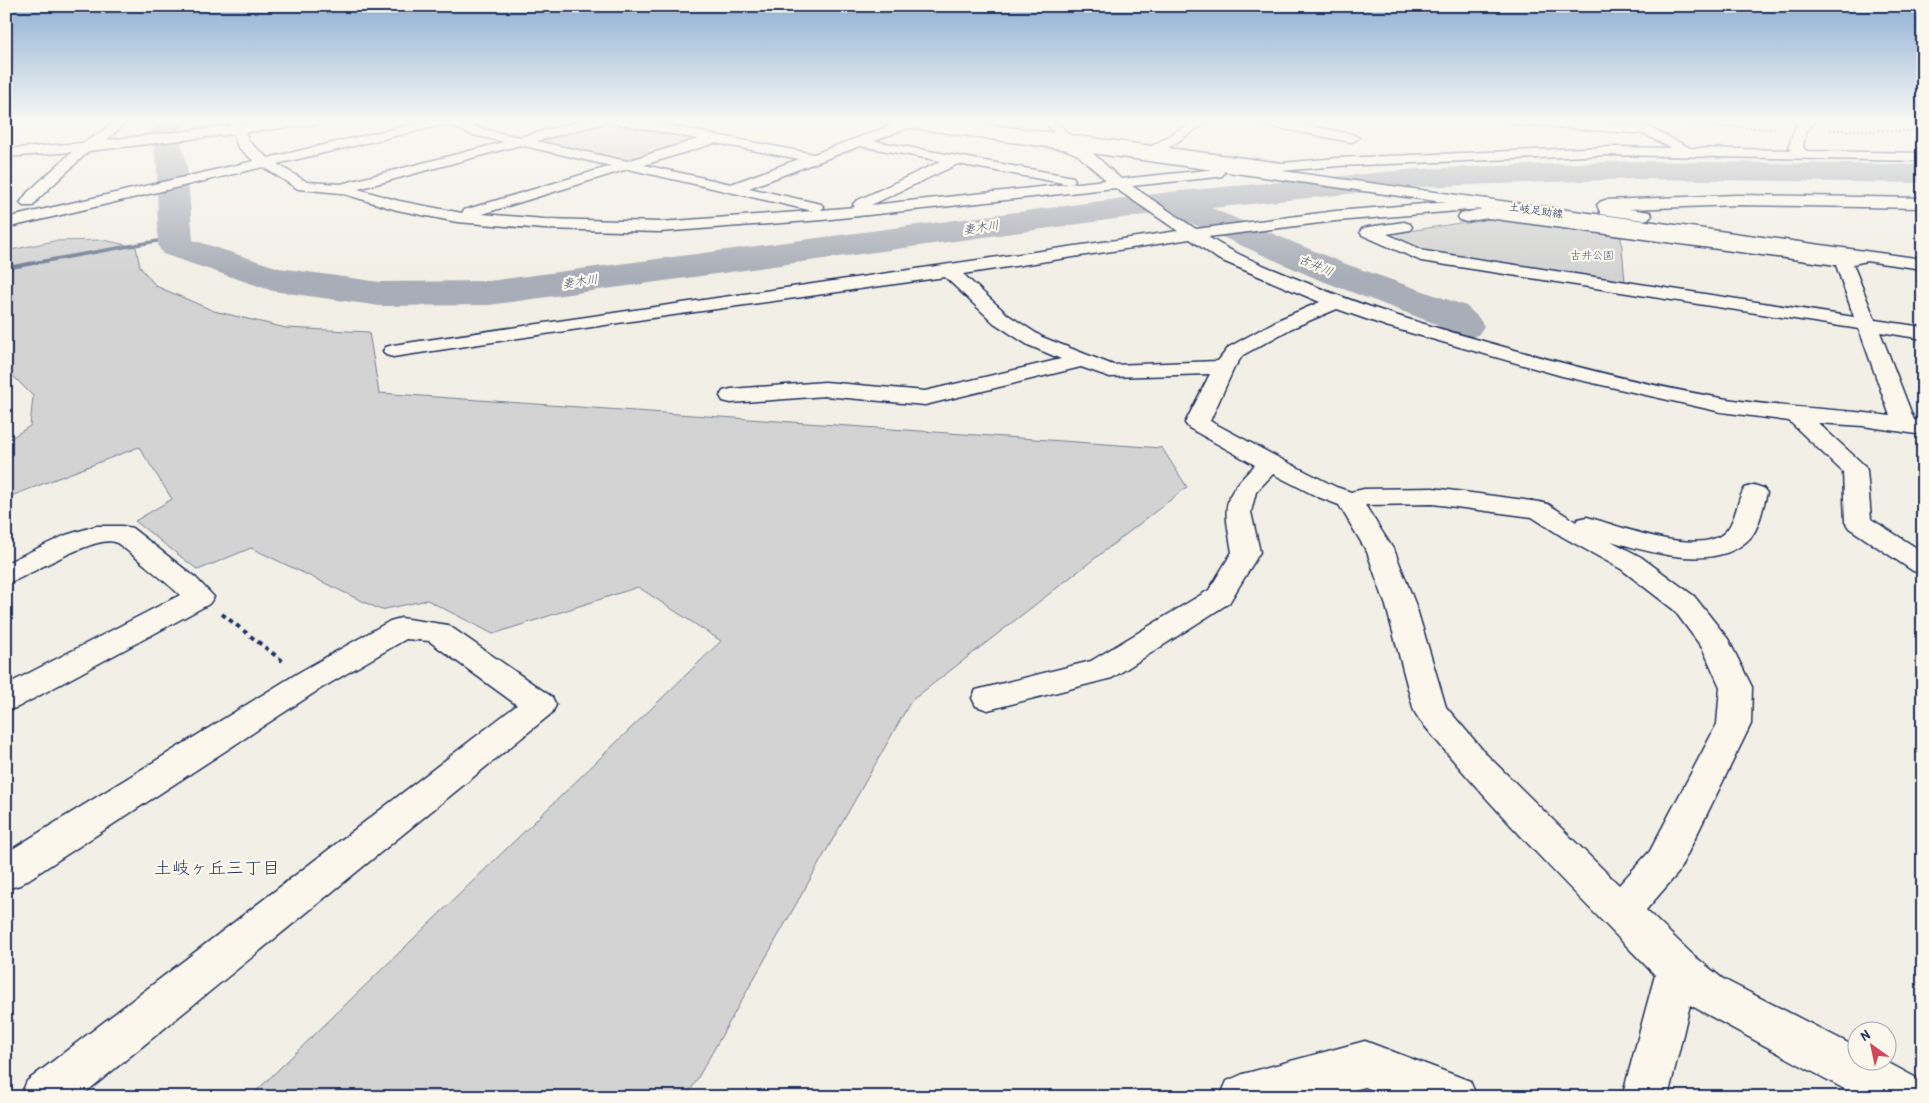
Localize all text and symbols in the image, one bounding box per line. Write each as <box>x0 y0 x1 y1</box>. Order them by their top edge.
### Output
street label: 土岐足助線 <box>1508 199 1564 221</box>
water label: 妻木川 <box>962 216 1000 238</box>
park label: 古井公園 <box>1570 248 1614 262</box>
water label: 古井川 <box>1296 250 1336 280</box>
water label: 妻木川 <box>561 270 599 292</box>
district label: 土岐ヶ丘三丁目 <box>154 855 280 880</box>
north arrow <box>1846 1020 1896 1070</box>
text: N <box>1856 1024 1873 1045</box>

